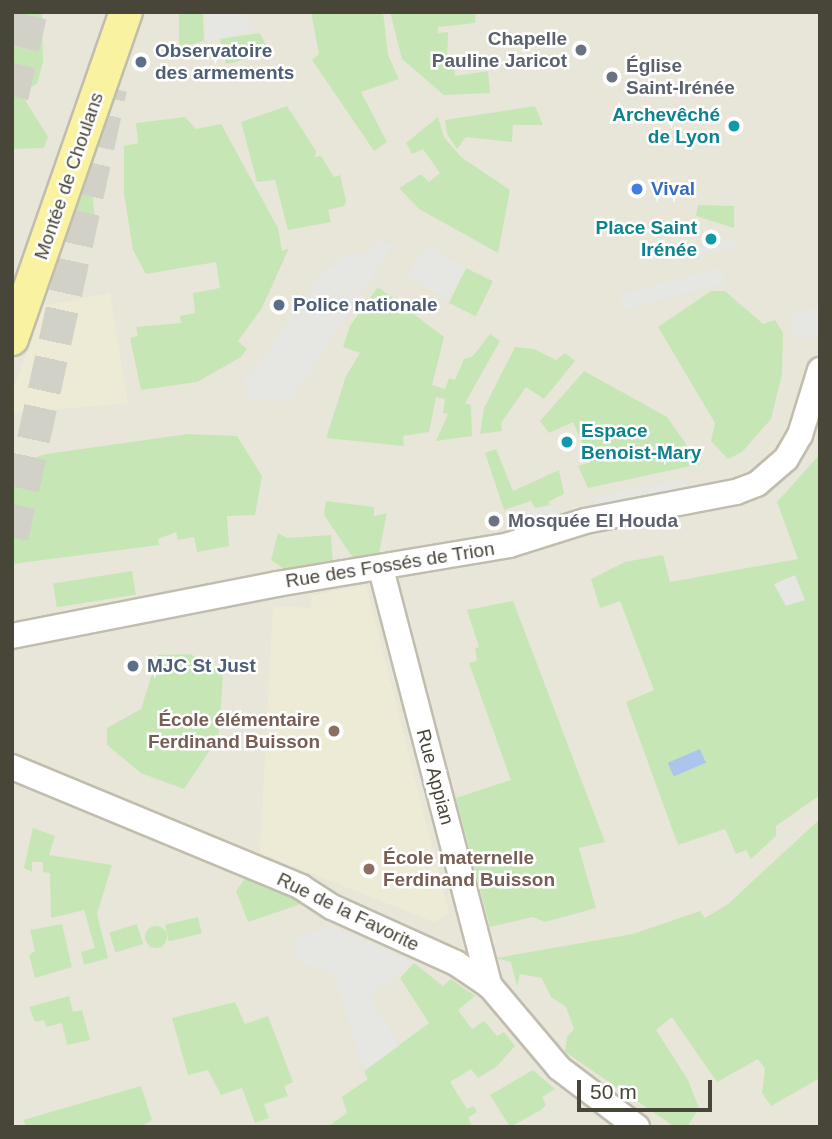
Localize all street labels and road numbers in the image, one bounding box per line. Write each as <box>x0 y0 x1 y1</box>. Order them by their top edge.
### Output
street label: Montée de Choulans <box>30 89 108 263</box>
street label: Rue des Fossés de Trion <box>284 537 496 593</box>
street label: Rue Appian <box>411 726 459 828</box>
street label: Rue de la Favorite <box>273 868 423 956</box>

